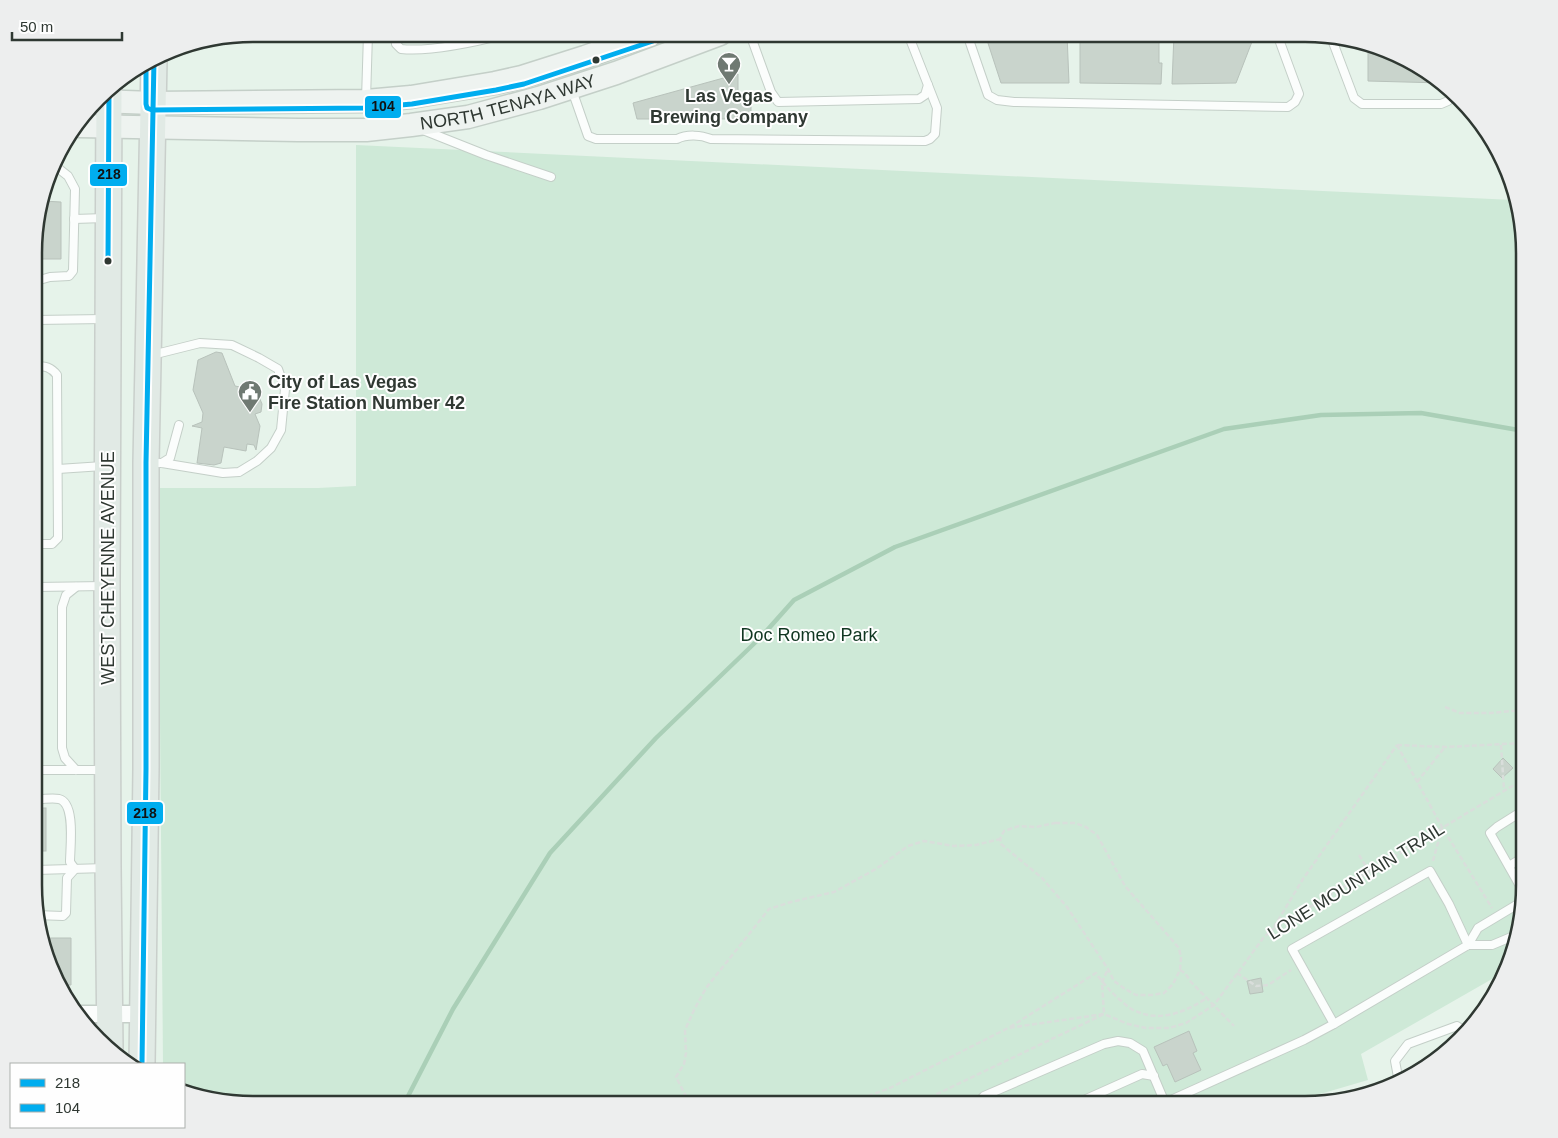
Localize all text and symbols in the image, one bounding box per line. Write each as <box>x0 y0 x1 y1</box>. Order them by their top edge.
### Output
scale bar <box>12 10 122 42</box>
text: 50 m <box>20 18 53 35</box>
bar icon: Las Vegas Brewing Company <box>716 51 742 85</box>
unlabelled marker <box>591 55 601 65</box>
street label: NORTH TENAYA WAY <box>419 70 598 134</box>
place label: Las Vegas Brewing Company <box>650 86 808 127</box>
line badge: 104 <box>364 95 402 119</box>
text: 104 <box>371 98 395 114</box>
line badge: 218 <box>89 163 128 187</box>
text: 218 <box>97 166 121 182</box>
unlabelled marker <box>103 256 113 266</box>
place label: City of Las Vegas Fire Station Number 42 <box>268 372 465 413</box>
public building icon: City of Las Vegas Fire Station Number 42 <box>237 379 263 413</box>
street label: WEST CHEYENNE AVENUE <box>98 451 118 685</box>
park label: Doc Romeo Park <box>740 625 879 645</box>
line badge: 218 <box>126 801 164 825</box>
text: 218 <box>133 805 157 821</box>
street label: LONE MOUNTAIN TRAIL <box>1264 818 1448 944</box>
legend <box>10 1063 185 1128</box>
text: 218 <box>55 1074 80 1091</box>
text: 104 <box>55 1099 80 1116</box>

